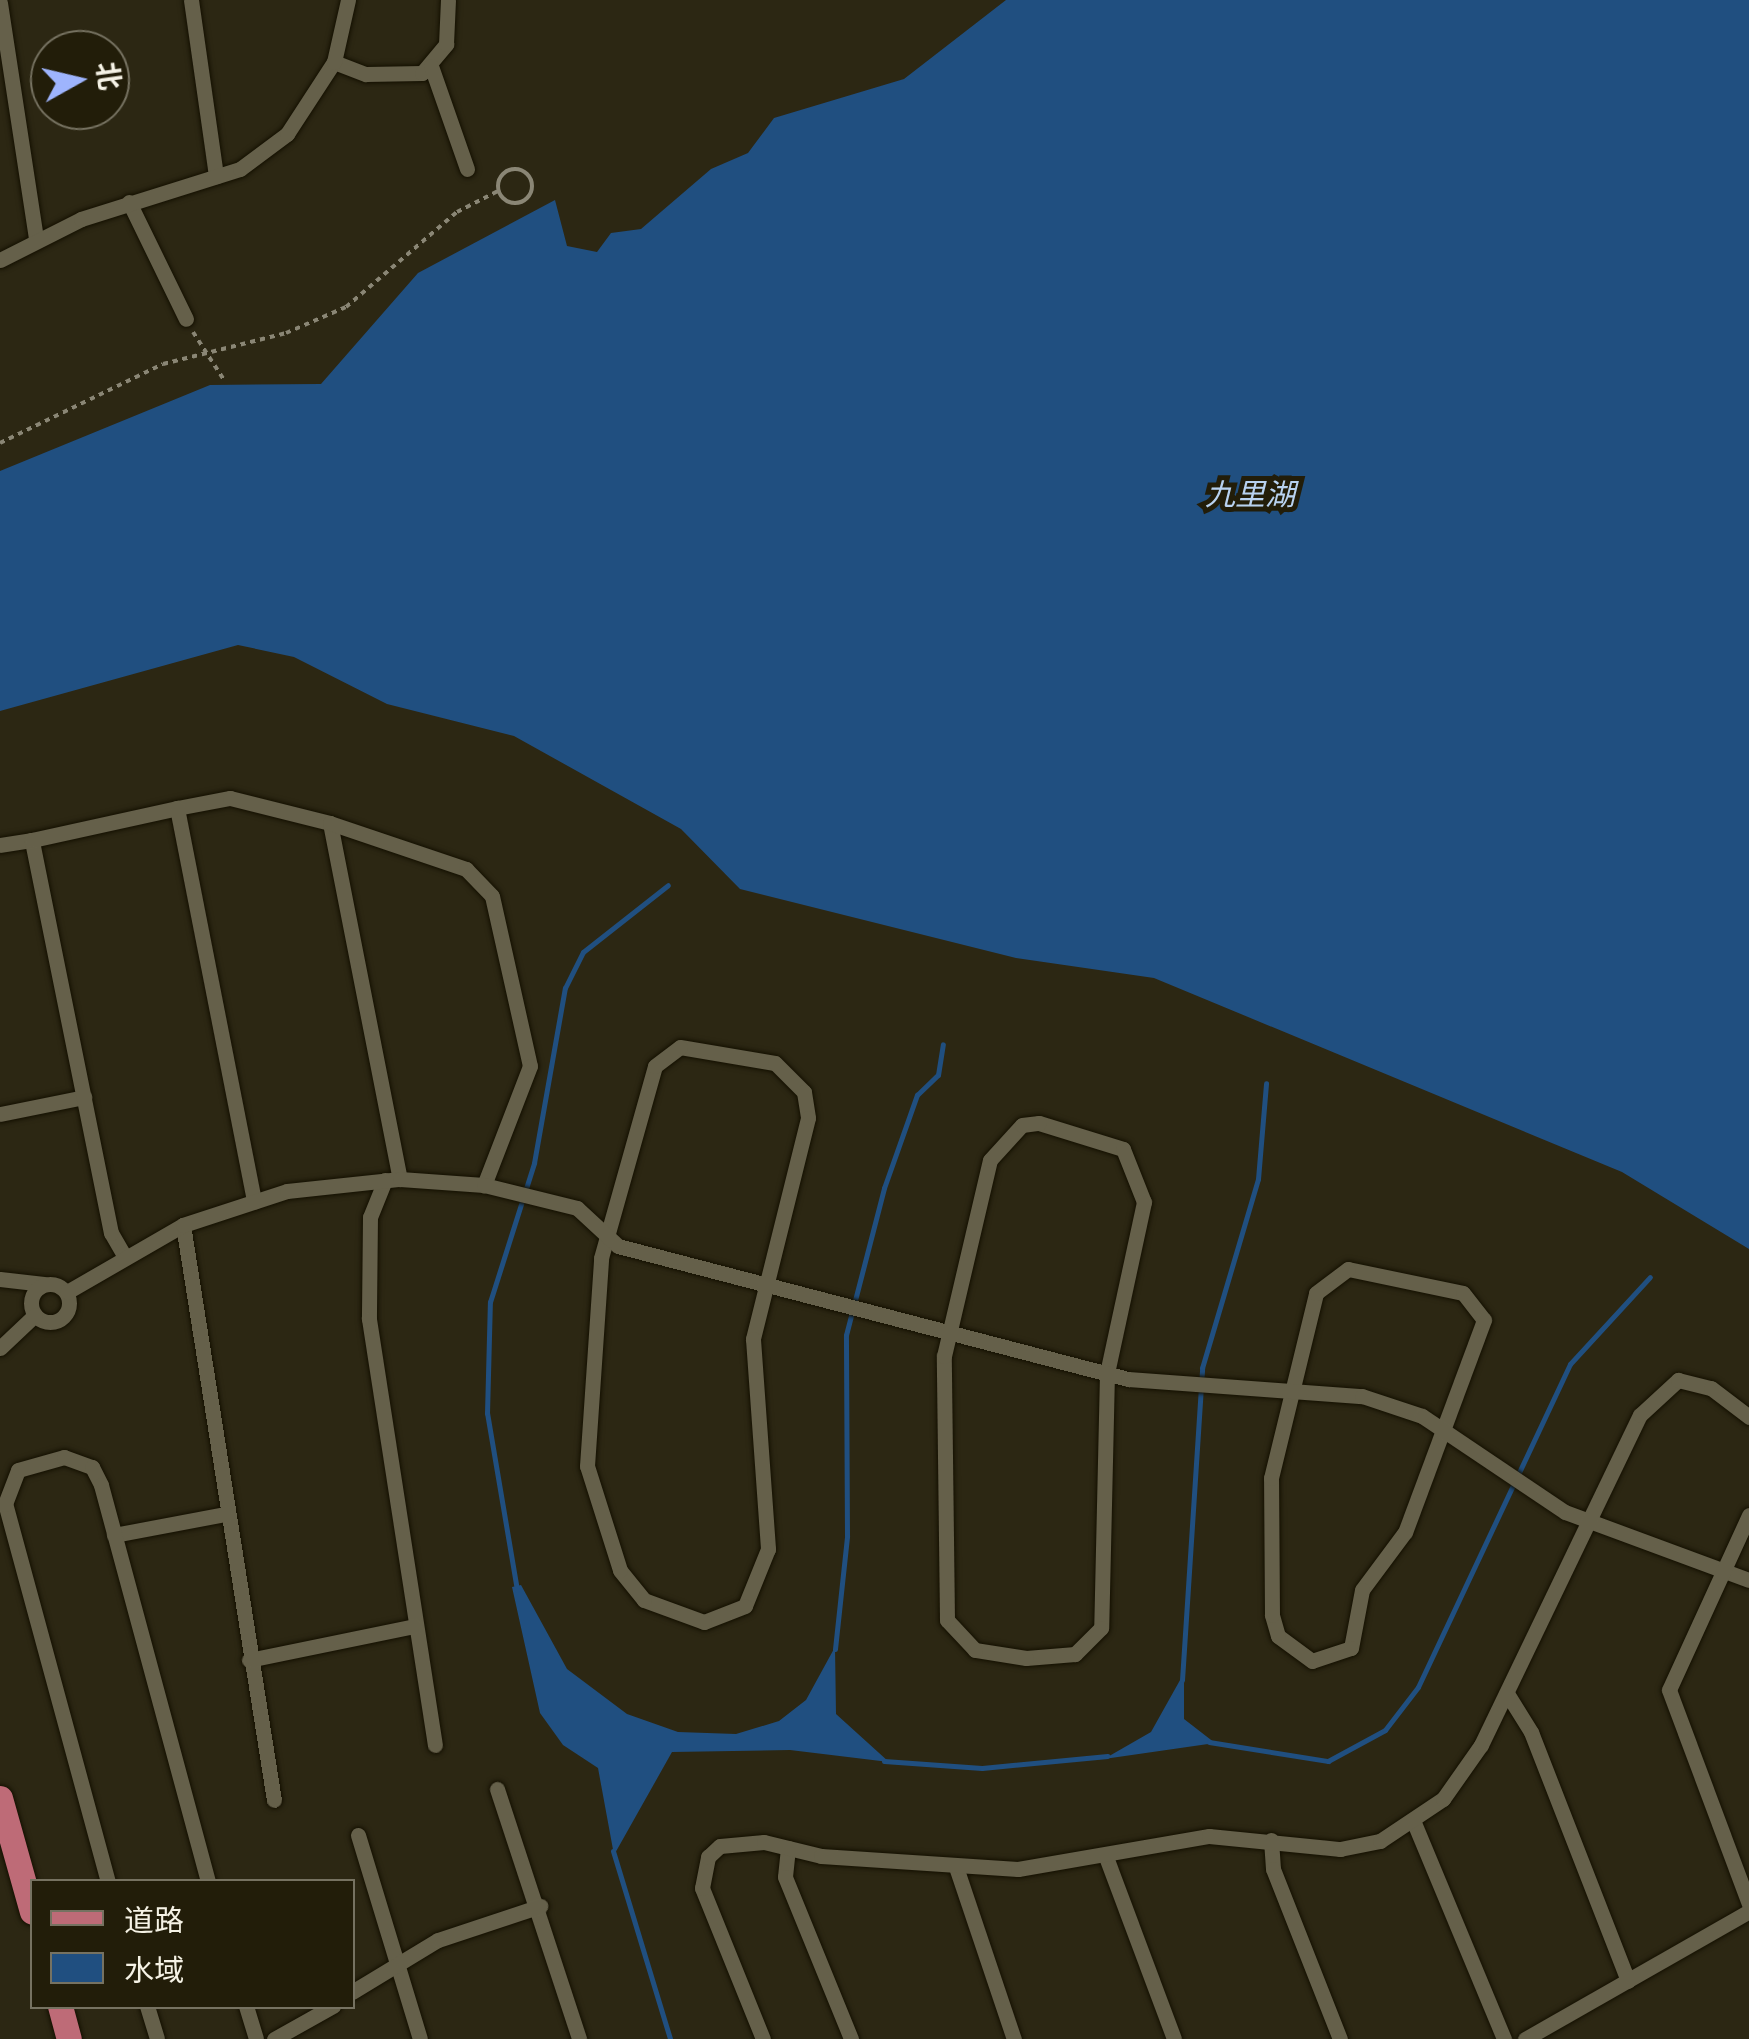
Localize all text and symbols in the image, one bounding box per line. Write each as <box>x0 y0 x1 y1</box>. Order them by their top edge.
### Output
north arrow <box>30 30 130 130</box>
text: 北 <box>90 60 127 92</box>
water label: 九里湖 <box>1205 477 1295 513</box>
legend <box>30 1879 355 2009</box>
text: 道路 <box>124 1903 184 1938</box>
text: 水域 <box>124 1953 184 1988</box>

